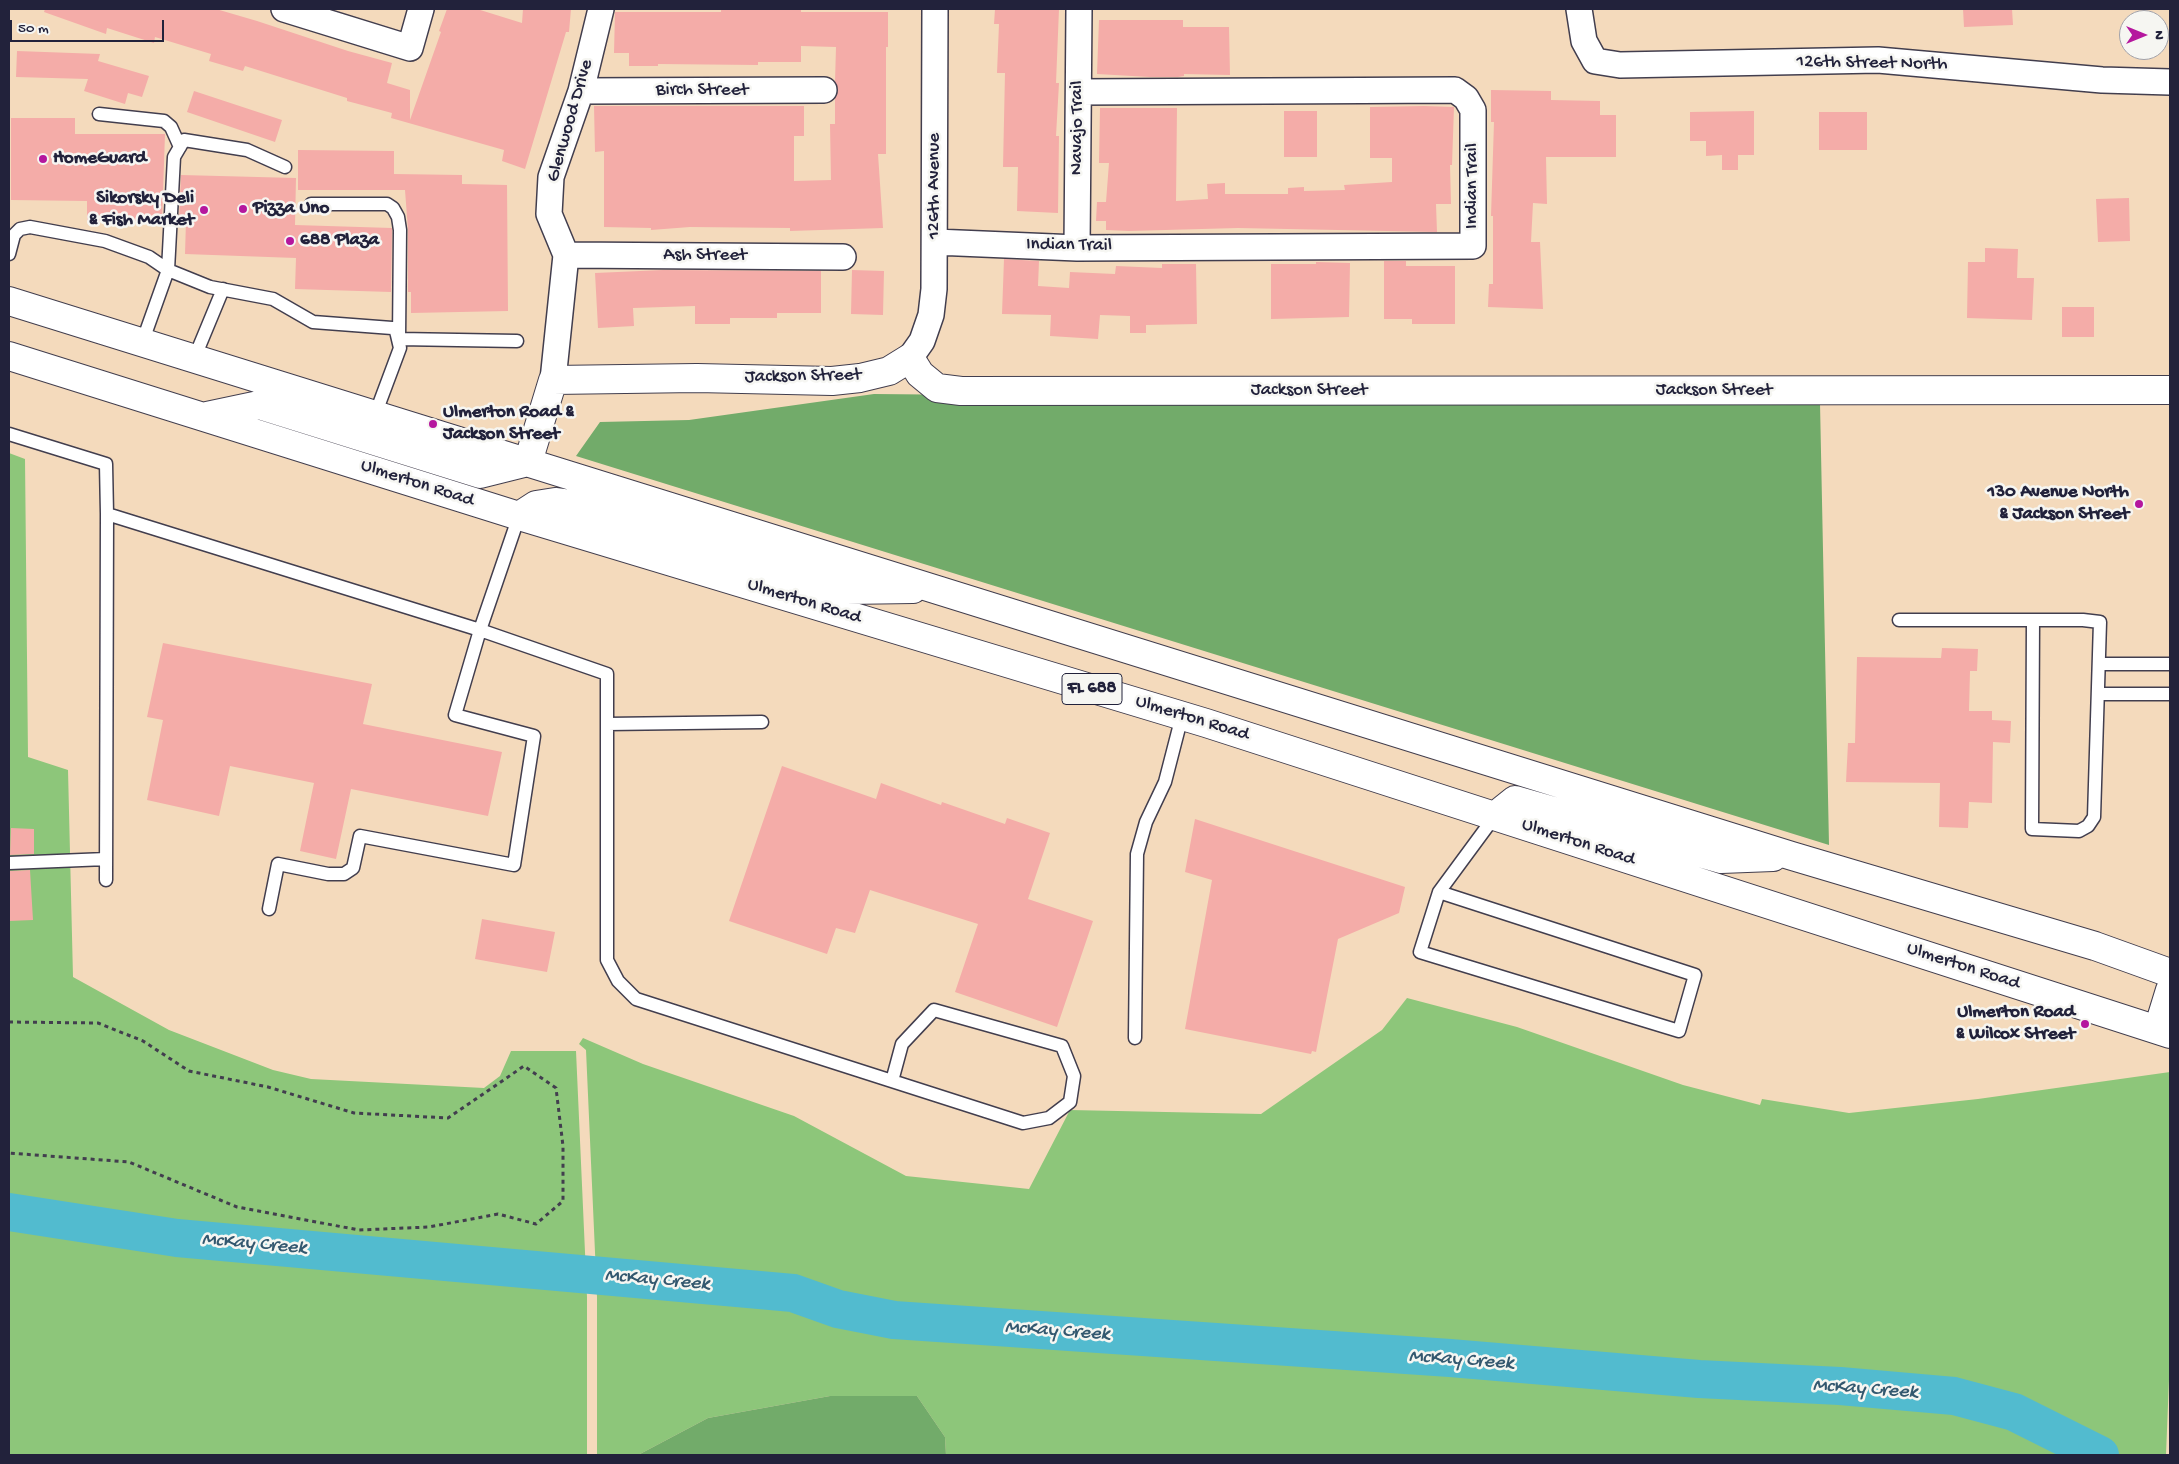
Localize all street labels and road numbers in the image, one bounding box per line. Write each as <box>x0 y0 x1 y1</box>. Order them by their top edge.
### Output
street label: 126th Street North <box>1796 51 1948 77</box>
street label: Glenwood Drive <box>543 57 599 185</box>
street label: Birch Street <box>656 80 748 102</box>
street label: Navajo Trail <box>1067 81 1089 175</box>
street label: 126th Avenue <box>924 133 946 239</box>
street label: Indian Trail <box>1462 143 1484 229</box>
street label: Indian Trail <box>1026 234 1112 258</box>
street label: Ash Street <box>663 245 747 267</box>
street label: Jackson Street <box>745 365 861 389</box>
street label: Jackson Street <box>1251 380 1367 402</box>
street label: Jackson Street <box>1656 380 1772 402</box>
street label: Ulmerton Road <box>357 455 477 513</box>
street label: Ulmerton Road <box>744 574 864 630</box>
road number: FL 688 <box>1062 674 1122 704</box>
street label: Ulmerton Road <box>1132 691 1252 747</box>
street label: Ulmerton Road <box>1518 814 1638 872</box>
street label: Ulmerton Road <box>1903 938 2023 996</box>

